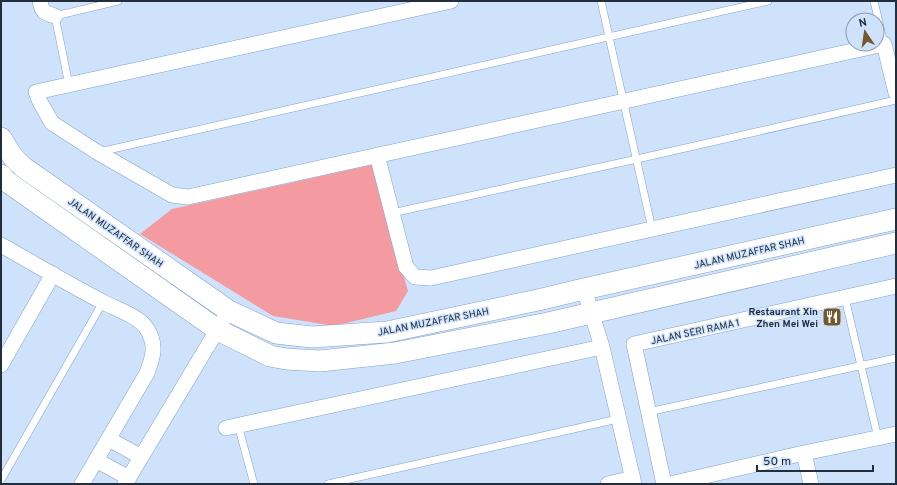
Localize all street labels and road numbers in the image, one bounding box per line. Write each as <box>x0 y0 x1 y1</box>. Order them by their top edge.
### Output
street label: JALAN MUZAFFAR SHAH <box>65 195 165 271</box>
street label: JALAN MUZAFFAR SHAH <box>693 234 806 273</box>
street label: JALAN MUZAFFAR SHAH <box>376 305 490 340</box>
street label: JALAN SERI RAMA 1 <box>650 317 741 348</box>

